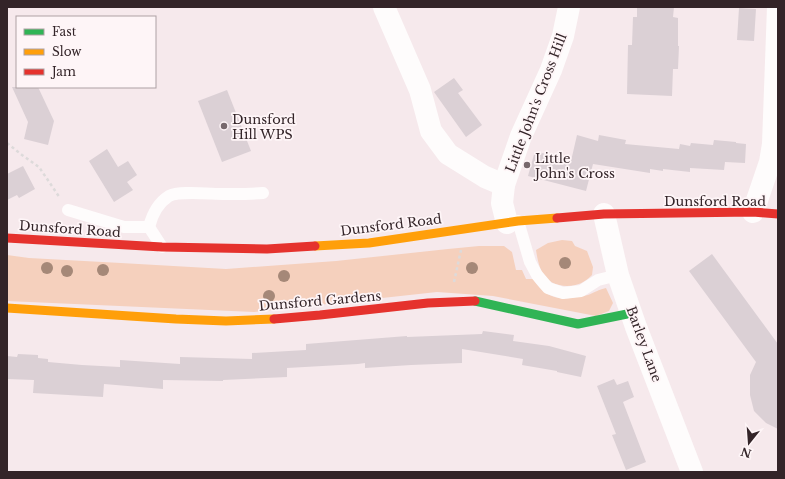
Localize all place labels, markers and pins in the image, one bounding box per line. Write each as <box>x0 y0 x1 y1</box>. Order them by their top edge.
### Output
place label: Dunsford Hill WPS <box>232 111 296 143</box>
marker: Dunsford Hill WPS <box>219 121 229 131</box>
place label: Little John's Cross <box>533 150 615 182</box>
marker: Little John's Cross <box>522 160 532 170</box>

